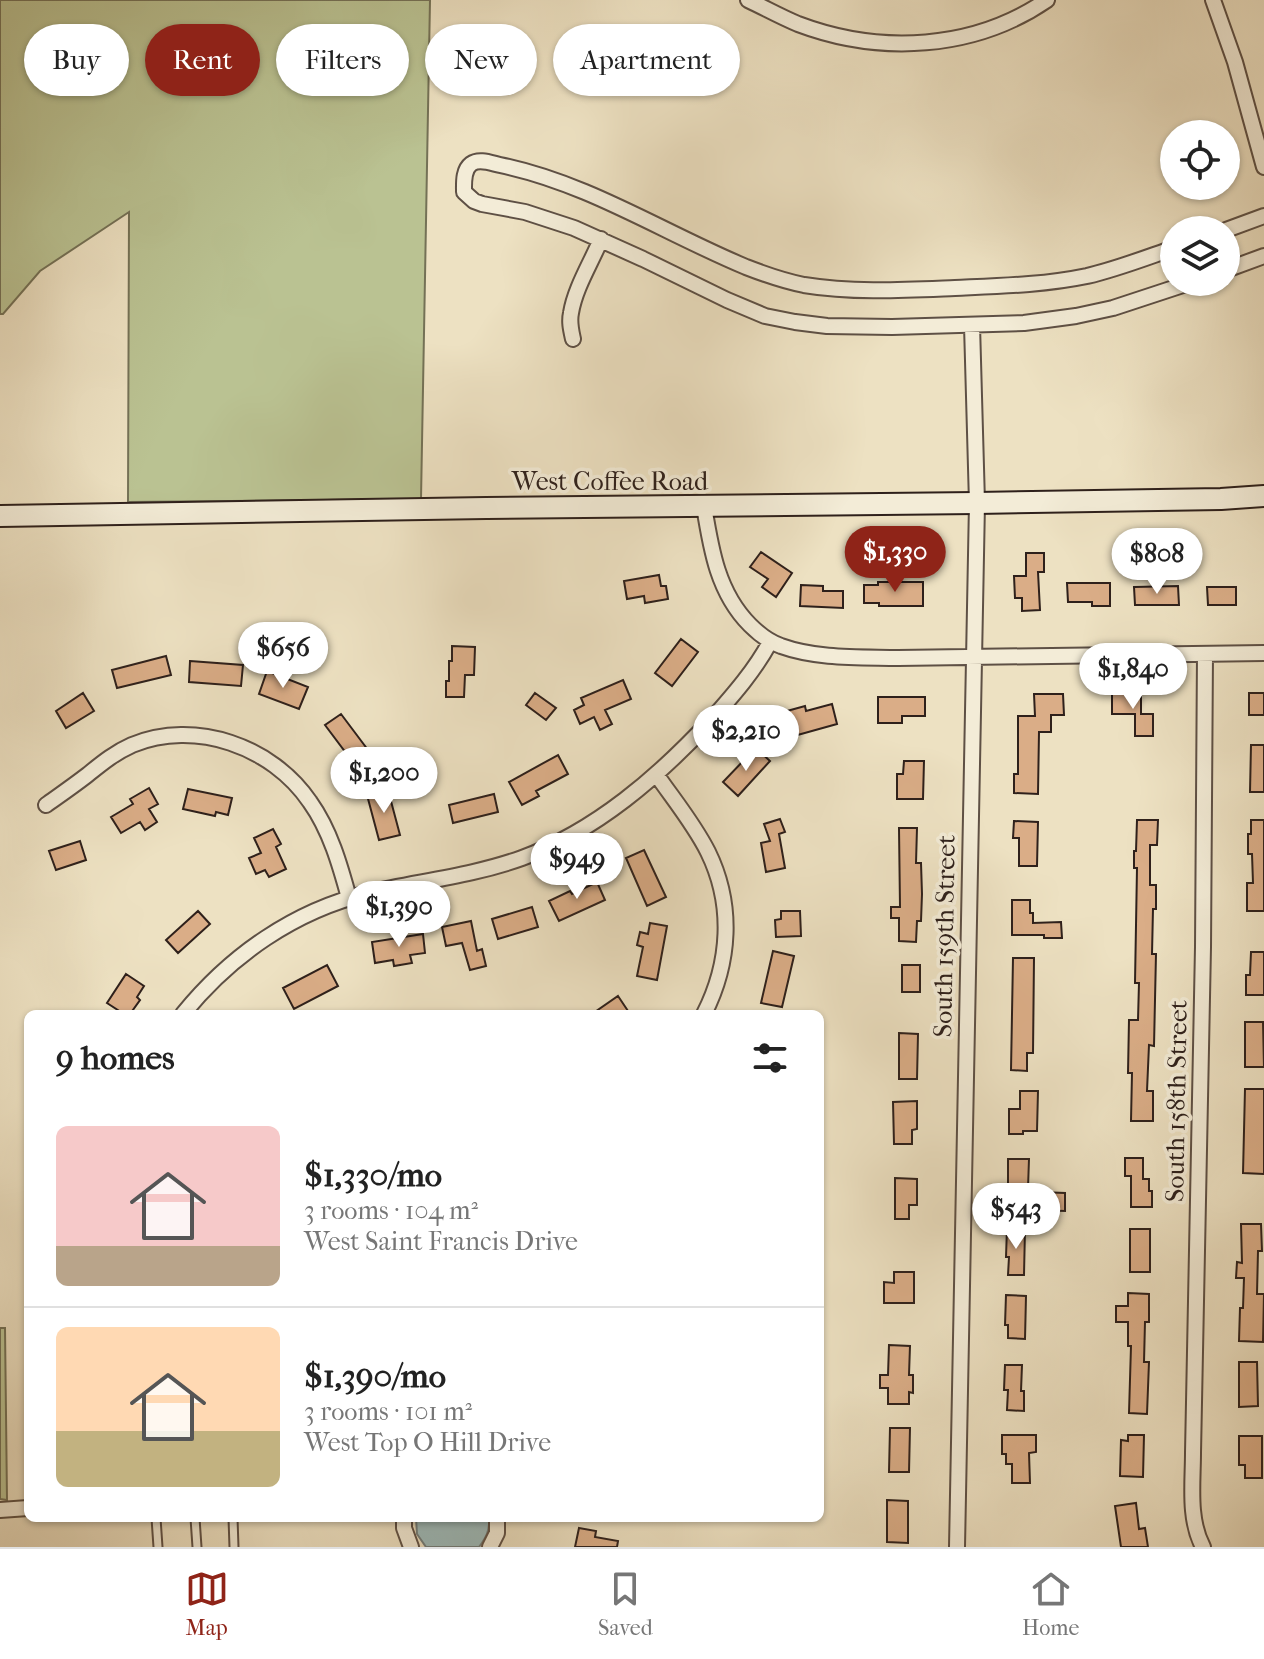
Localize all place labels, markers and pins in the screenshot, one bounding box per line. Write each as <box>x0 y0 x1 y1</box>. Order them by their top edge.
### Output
pin: $1,330 <box>830 526 960 594</box>
pin: $808 <box>1110 528 1204 596</box>
pin: $656 <box>236 622 330 690</box>
pin: $1,840 <box>1068 643 1198 711</box>
pin: $2,210 <box>681 705 811 773</box>
pin: $1,200 <box>319 747 449 815</box>
pin: $949 <box>530 833 624 901</box>
pin: $1,390 <box>334 881 464 949</box>
pin: $543 <box>969 1183 1063 1251</box>

